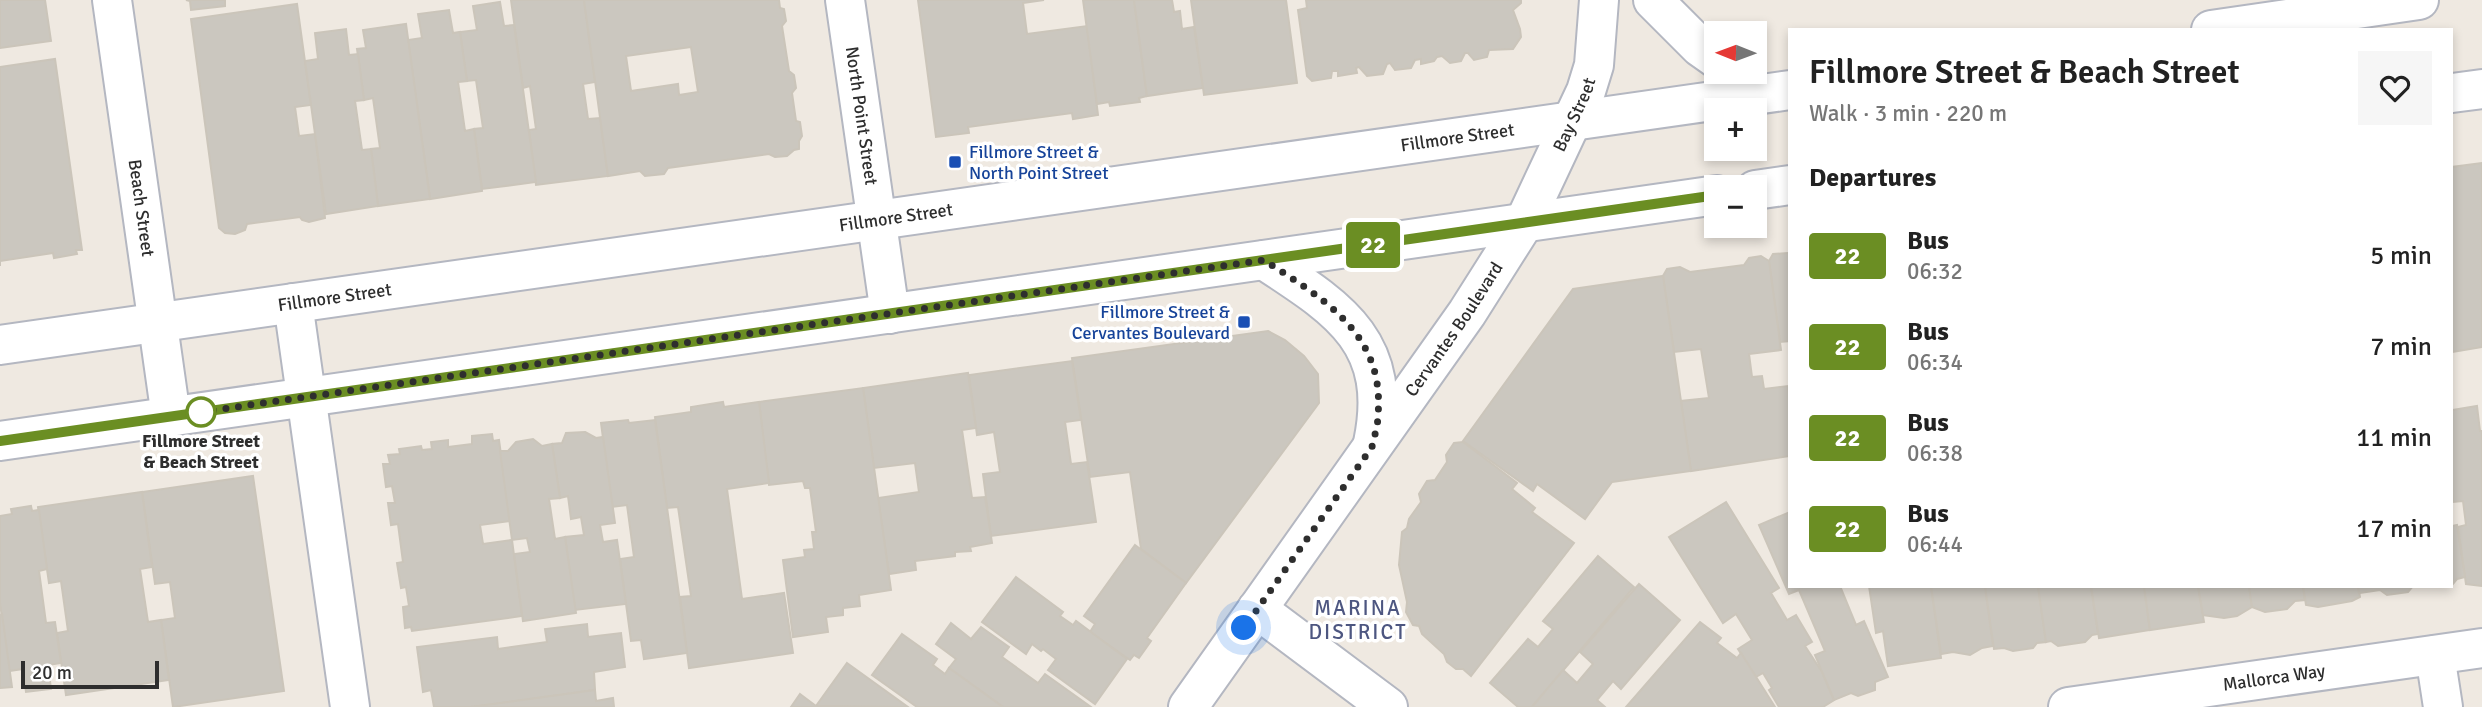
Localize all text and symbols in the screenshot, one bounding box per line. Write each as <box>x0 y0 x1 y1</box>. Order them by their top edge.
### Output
north arrow <box>1704 21 1768 84</box>
map controls <box>1704 21 1767 238</box>
street label: North Point Street <box>841 45 882 187</box>
button: heart <box>2358 51 2432 125</box>
text: Fillmore Street & Beach Street <box>1809 52 2239 93</box>
street label: Bay Street <box>1548 75 1600 155</box>
button: + <box>1704 98 1767 161</box>
text: Walk · 3 min · 220 m <box>1809 99 2007 128</box>
street label: Fillmore Street <box>1399 118 1516 156</box>
place label: Fillmore Street & North Point Street <box>969 141 1109 184</box>
marker: Fillmore Street & North Point Street <box>947 154 963 170</box>
street label: Beach Street <box>124 158 159 258</box>
text: Departures <box>1809 162 1936 194</box>
button: − <box>1704 175 1767 238</box>
street label: Fillmore Street <box>838 198 954 236</box>
line badge: 22 <box>1342 222 1404 268</box>
text: Bus <box>1907 225 1949 257</box>
text: 22 <box>1360 230 1386 260</box>
text: 5 min <box>2370 240 2432 272</box>
text: 22 <box>1835 241 1860 271</box>
text: 06:32 <box>1907 257 1963 286</box>
street label: Cervantes Boulevard <box>1400 258 1508 401</box>
street label: Fillmore Street <box>276 278 393 316</box>
place label: Fillmore Street & Cervantes Boulevard <box>1072 301 1230 344</box>
marker: Fillmore Street & Cervantes Boulevard <box>1236 314 1252 330</box>
text: Bus <box>1907 316 1949 348</box>
text: 7 min <box>2370 331 2432 363</box>
text: 22 <box>1835 332 1860 362</box>
text: 06:34 <box>1907 348 1963 377</box>
marker: Fillmore Street & Beach Street <box>186 397 216 427</box>
text: Bus <box>1907 407 1949 439</box>
text: 11 min <box>2356 422 2432 454</box>
text: 22 <box>1835 423 1860 453</box>
place label: Fillmore Street & Beach Street <box>142 430 260 473</box>
text: 06:38 <box>1907 439 1963 468</box>
text: Bus <box>1907 498 1949 530</box>
text: 17 min <box>2356 513 2432 545</box>
text: 22 <box>1835 514 1860 544</box>
text: 06:44 <box>1907 530 1963 559</box>
district label: MARINA DISTRICT <box>1309 595 1408 645</box>
your location <box>1226 610 1261 645</box>
scale bar <box>21 658 159 690</box>
street label: Mallorca Way <box>2221 659 2327 696</box>
text: 20 m <box>32 661 72 685</box>

